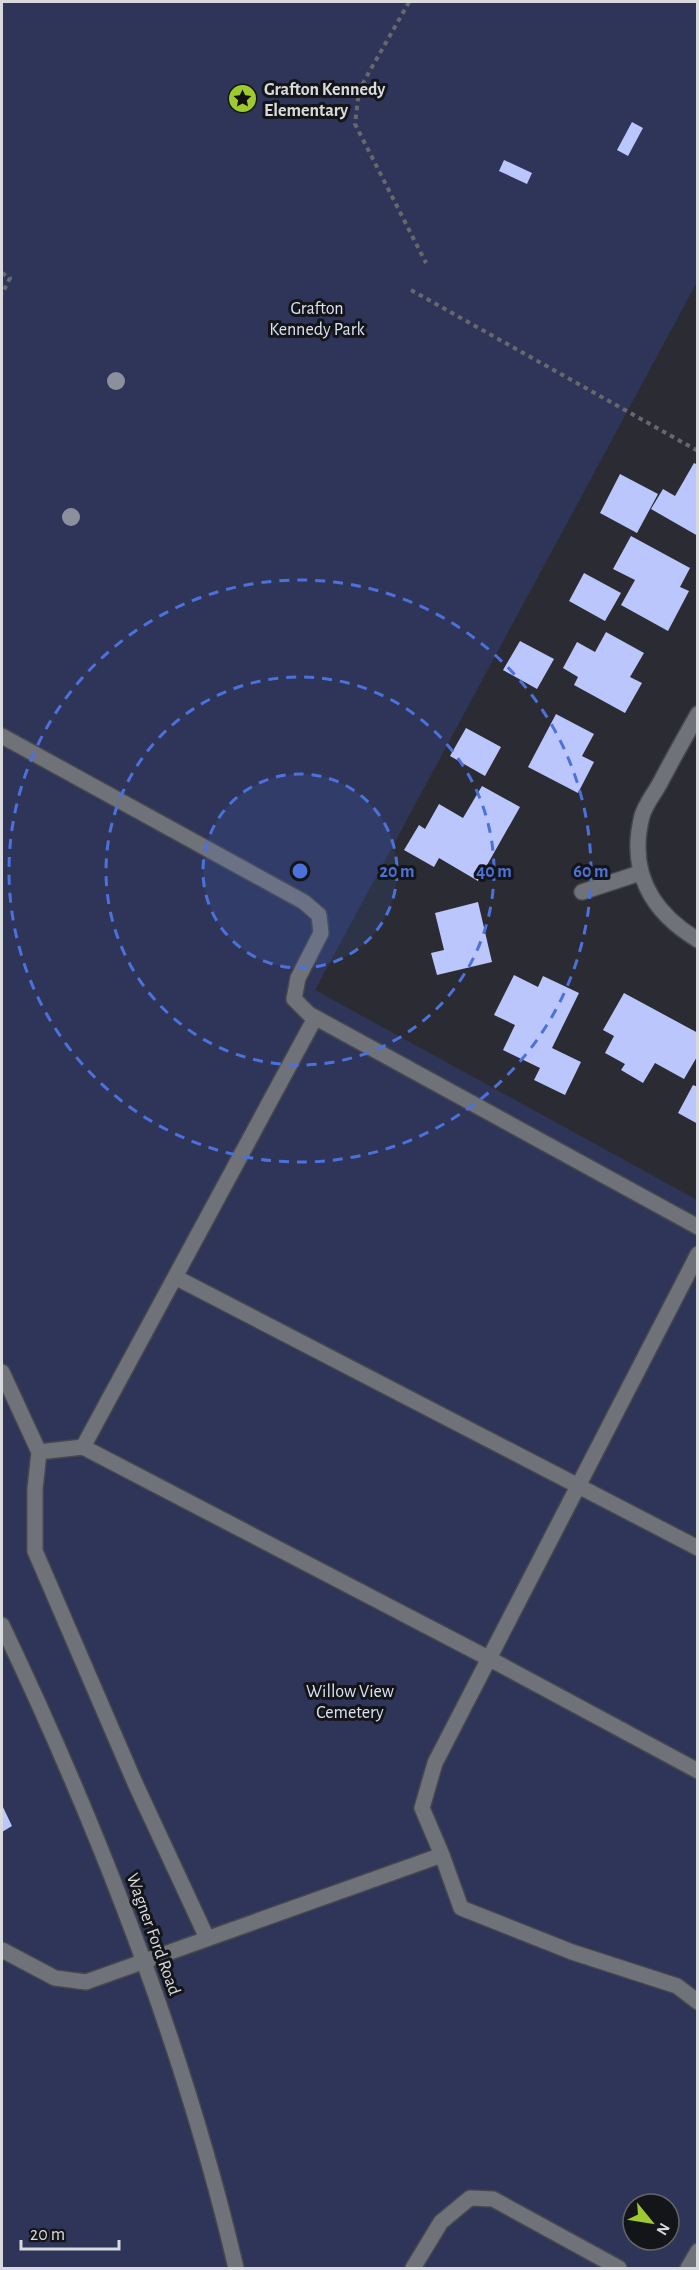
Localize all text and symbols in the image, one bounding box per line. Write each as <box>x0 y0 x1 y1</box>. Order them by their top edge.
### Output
place label: Grafton Kennedy Elementary <box>264 81 386 120</box>
place icon: Grafton Kennedy Elementary <box>227 83 259 115</box>
park label: Grafton Kennedy Park <box>269 300 366 339</box>
centre of rings <box>290 861 310 881</box>
text: 20 m <box>379 863 415 881</box>
text: 40 m <box>476 863 512 881</box>
text: 60 m <box>573 863 609 881</box>
park label: Willow View Cemetery <box>306 1683 394 1722</box>
street label: Wagner Ford Road <box>123 1871 183 1998</box>
north arrow <box>621 2192 681 2252</box>
scale bar <box>21 2213 118 2251</box>
text: N <box>653 2220 673 2238</box>
text: 20 m <box>30 2226 65 2244</box>

